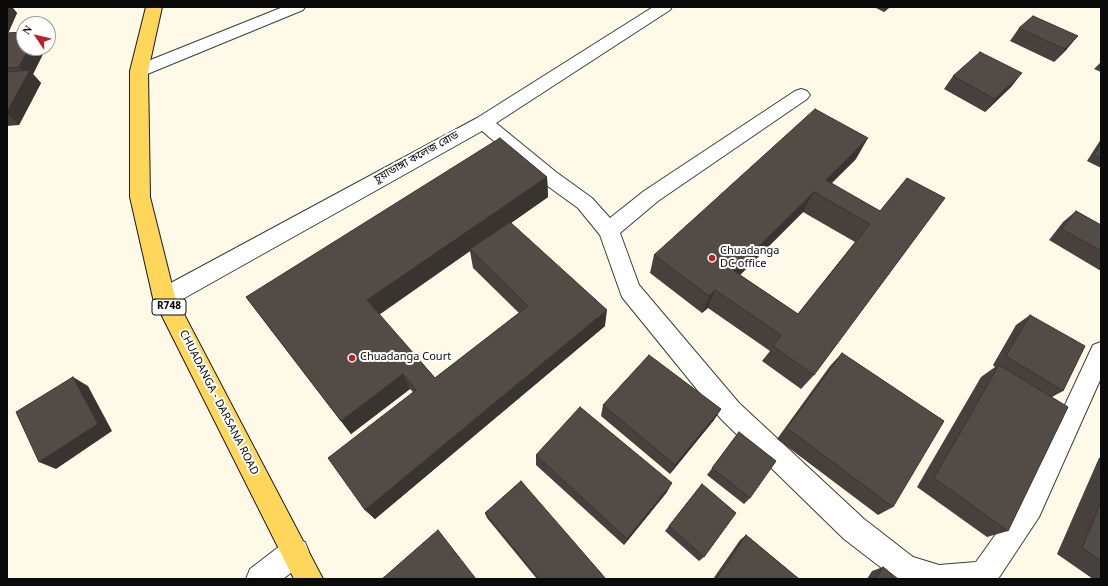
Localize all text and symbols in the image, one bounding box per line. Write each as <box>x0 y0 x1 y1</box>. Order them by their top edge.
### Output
north arrow <box>16 16 56 56</box>
text: N <box>20 23 34 36</box>
street label: চুয়াডাঙ্গা কলেজ রোড <box>373 129 461 187</box>
place label: Chuadanga DC office <box>720 245 779 271</box>
marker: Chuadanga DC office <box>707 253 717 263</box>
road number: R748 <box>152 299 186 315</box>
street label: CHUADANGA - DARSANA ROAD <box>176 328 260 478</box>
place label: Chuadanga Court <box>360 351 451 365</box>
marker: Chuadanga Court <box>347 353 357 363</box>

